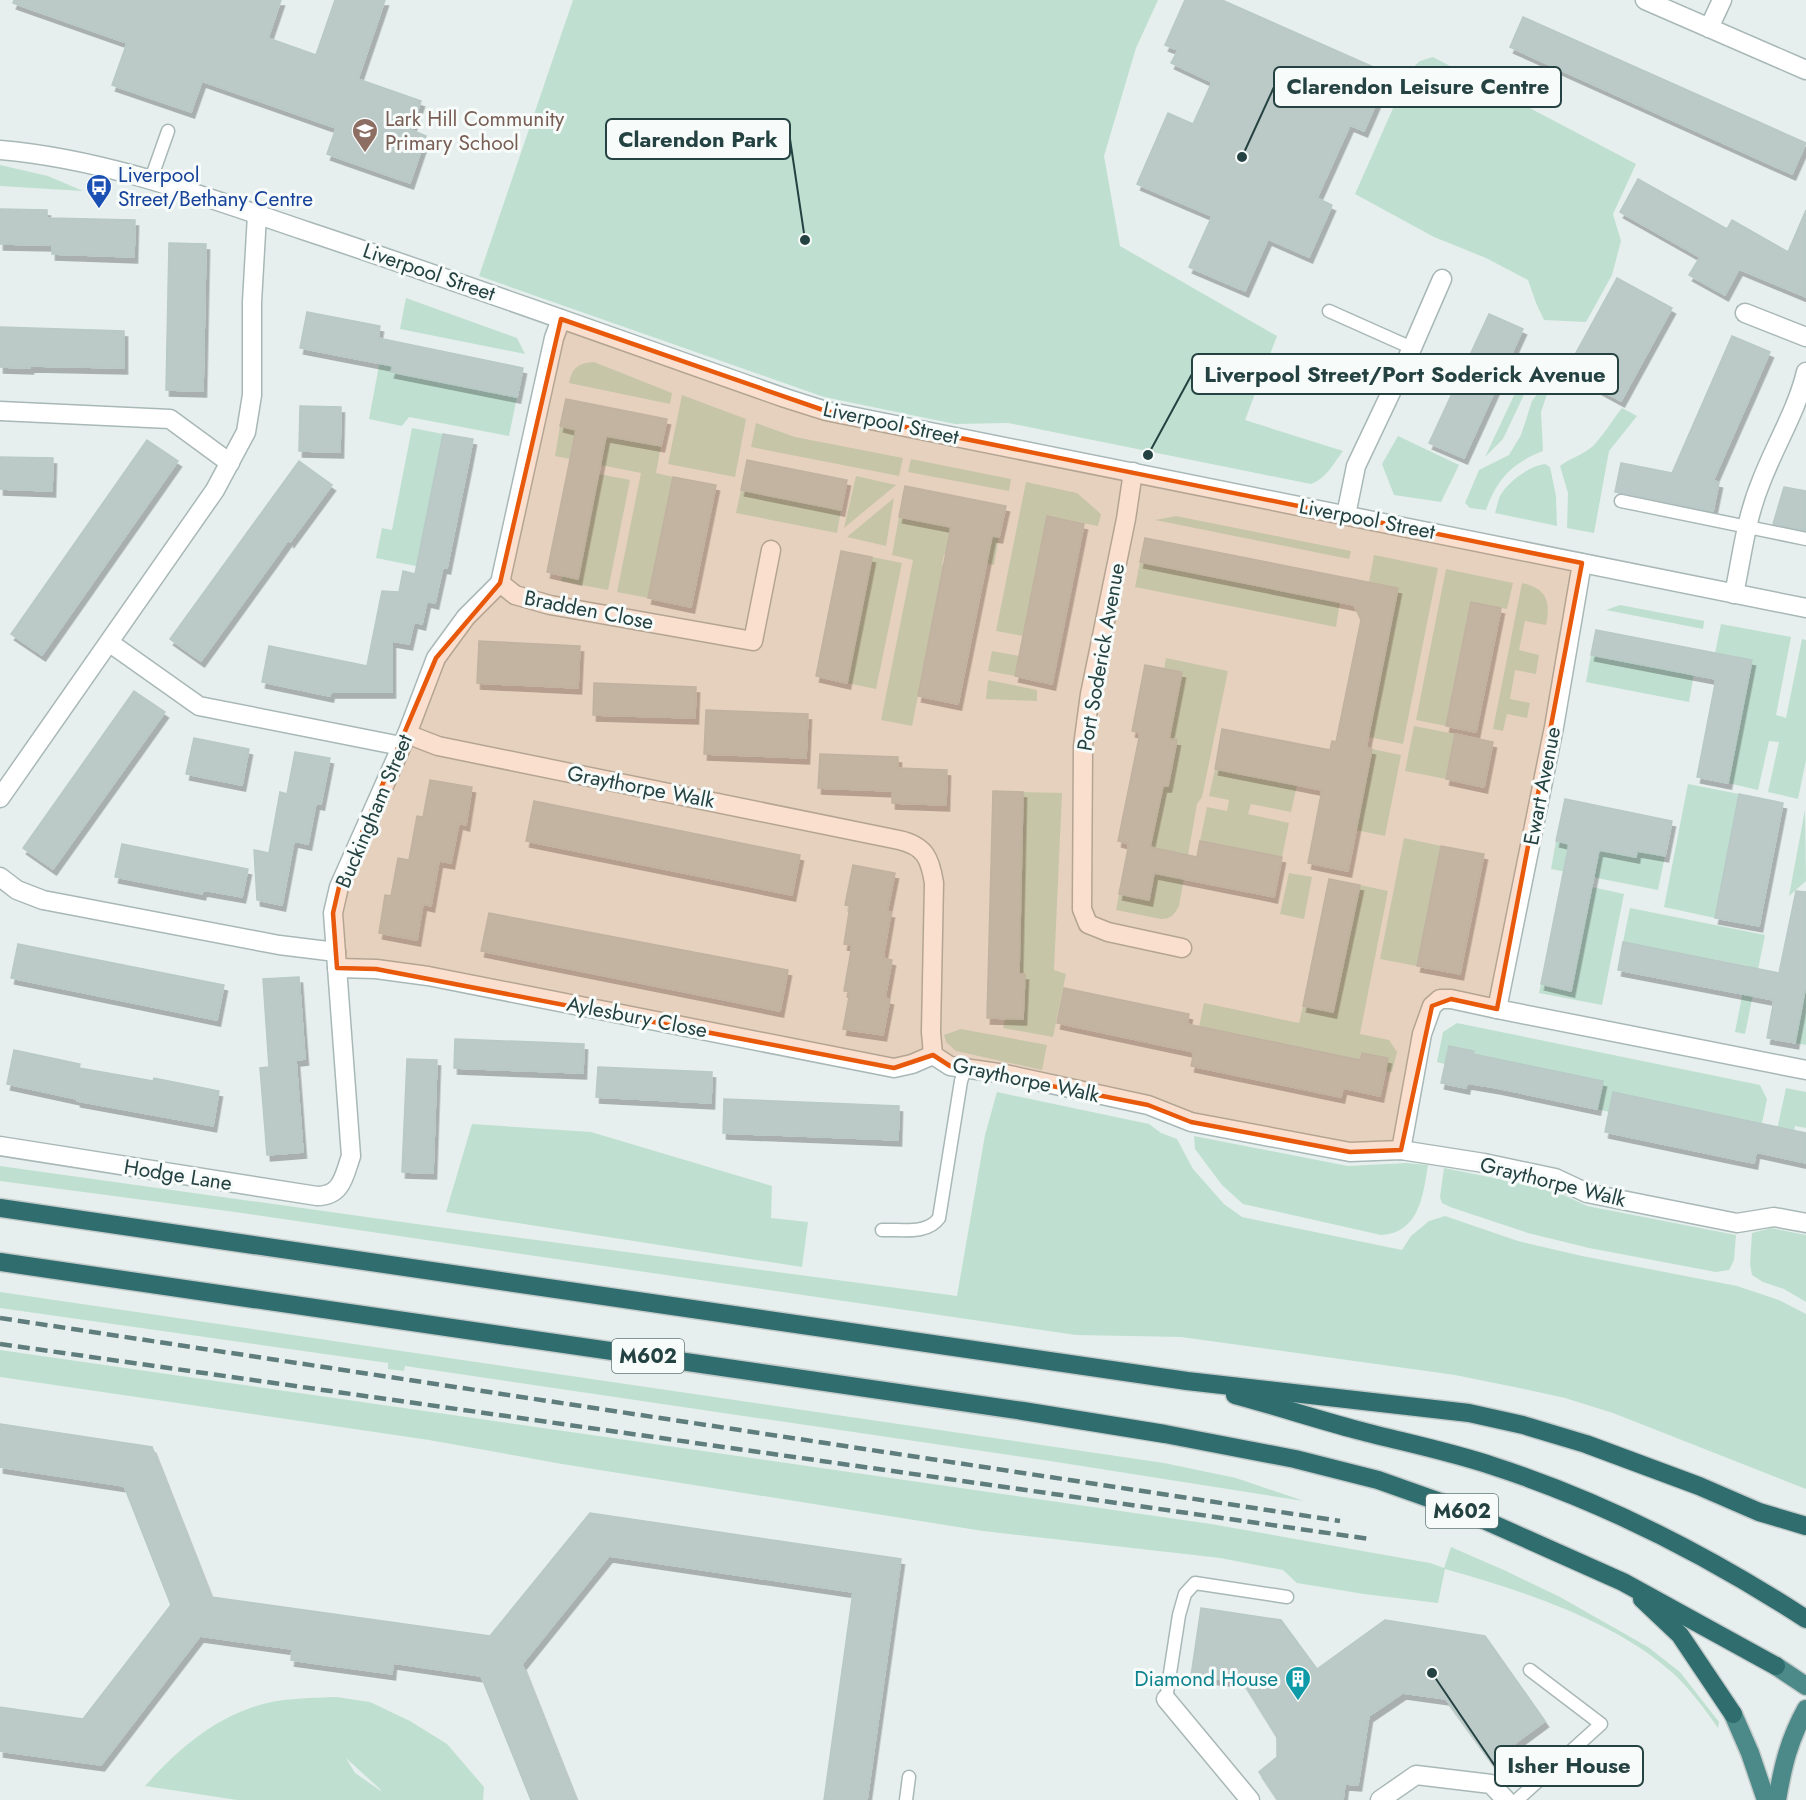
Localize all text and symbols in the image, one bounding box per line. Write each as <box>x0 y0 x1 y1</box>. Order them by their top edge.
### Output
callout: Clarendon Leisure Centre <box>1274 67 1561 107</box>
text: Clarendon Leisure Centre <box>1287 70 1549 102</box>
place label: Lark Hill Community Primary School <box>385 104 565 158</box>
school or university icon: Lark Hill Community Primary School <box>350 116 380 154</box>
callout: Clarendon Park <box>606 119 790 159</box>
text: Clarendon Park <box>618 123 778 155</box>
place label: Liverpool Street/Bethany Centre <box>118 160 313 214</box>
bus stop icon: Liverpool Street/Bethany Centre <box>84 172 114 210</box>
street label: Liverpool Street <box>359 235 499 309</box>
callout: Liverpool Street/Port Soderick Avenue <box>1192 354 1618 394</box>
text: Liverpool Street/Port Soderick Avenue <box>1204 358 1606 390</box>
street label: Liverpool Street <box>820 394 962 452</box>
street label: Liverpool Street <box>1296 491 1438 547</box>
street label: Port Soderick Avenue <box>1070 561 1132 753</box>
street label: Bradden Close <box>522 583 656 637</box>
street label: Ewart Avenue <box>1516 724 1568 848</box>
street label: Buckingham Street <box>328 729 420 893</box>
street label: Graythorpe Walk <box>565 758 718 816</box>
street label: Aylesbury Close <box>564 989 710 1045</box>
street label: Graythorpe Walk <box>950 1050 1103 1110</box>
street label: Graythorpe Walk <box>1477 1149 1630 1215</box>
street label: Hodge Lane <box>122 1152 234 1198</box>
road number: M602 <box>612 1339 684 1373</box>
road number: M602 <box>1426 1494 1498 1528</box>
place label: Diamond House <box>1134 1664 1278 1694</box>
building icon: Diamond House <box>1283 1664 1313 1702</box>
callout: Isher House <box>1495 1746 1643 1786</box>
text: Isher House <box>1507 1749 1631 1781</box>

